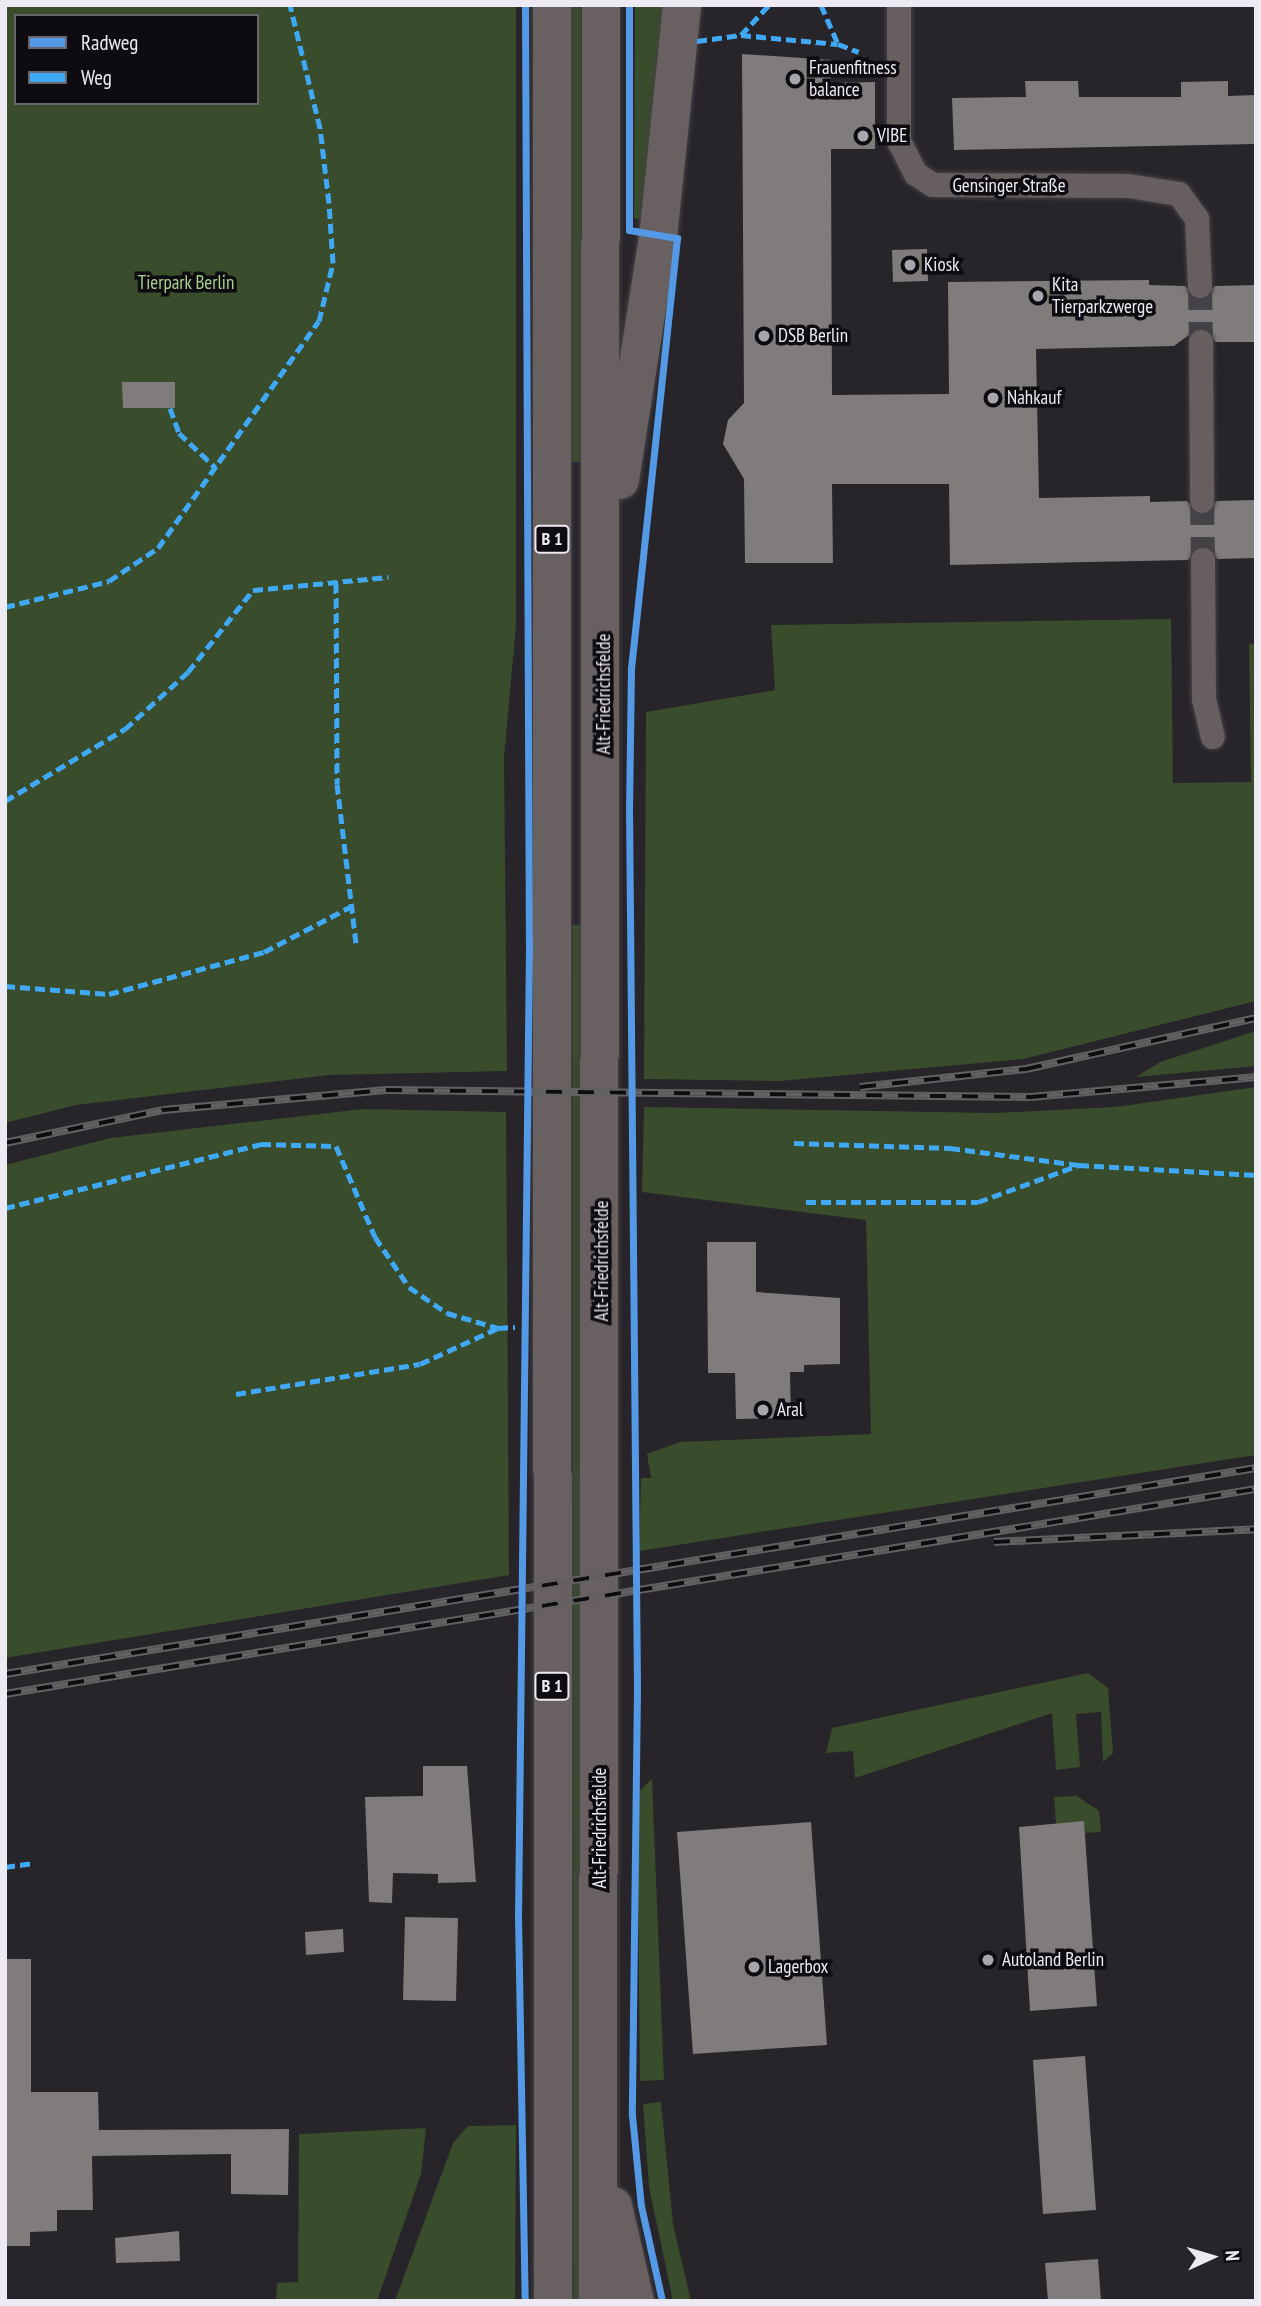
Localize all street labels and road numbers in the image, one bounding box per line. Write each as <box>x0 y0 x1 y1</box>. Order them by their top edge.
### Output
street label: Gensinger Straße <box>953 175 1065 197</box>
road number: B 1 <box>533 524 571 554</box>
street label: Alt-Friedrichsfelde <box>593 634 615 754</box>
street label: Alt-Friedrichsfelde <box>591 1201 613 1321</box>
road number: B 1 <box>533 1672 571 1700</box>
street label: Alt-Friedrichsfelde <box>589 1768 611 1888</box>

